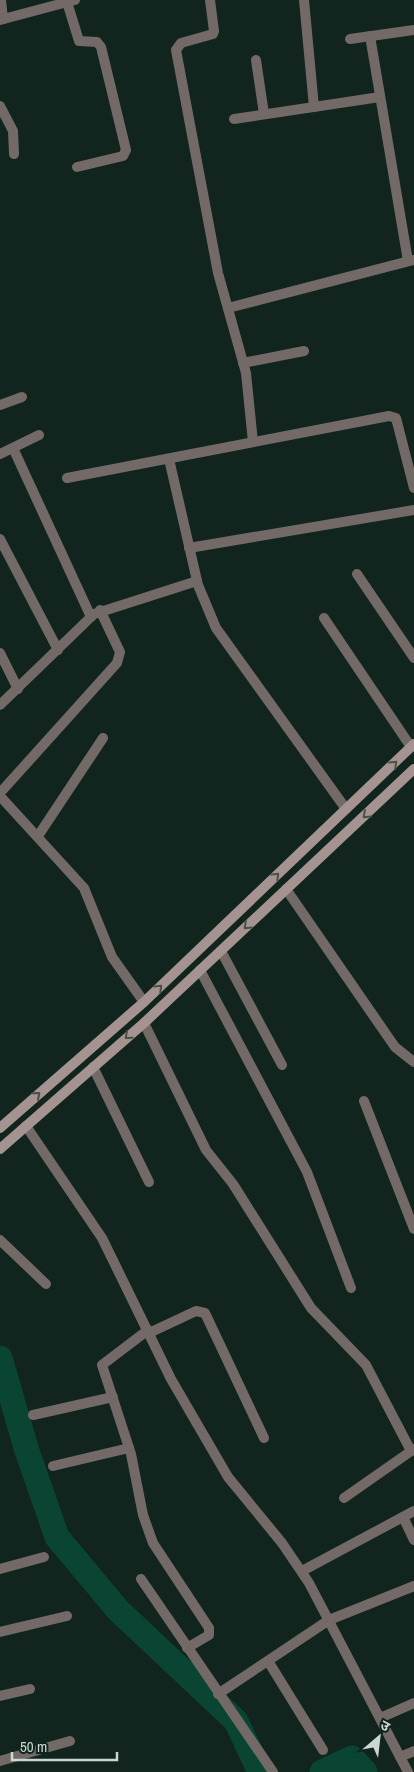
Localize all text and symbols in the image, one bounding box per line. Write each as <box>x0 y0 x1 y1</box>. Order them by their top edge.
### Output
one-way arrow <box>388 761 397 770</box>
one-way arrow <box>363 809 372 818</box>
one-way arrow <box>271 873 280 882</box>
one-way arrow <box>244 920 253 929</box>
one-way arrow <box>153 985 162 994</box>
one-way arrow <box>125 1031 134 1040</box>
one-way arrow <box>31 1092 40 1101</box>
north arrow <box>354 1712 404 1762</box>
text: उ <box>377 1716 394 1736</box>
scale bar <box>12 1730 118 1762</box>
text: 50 m <box>20 1736 47 1757</box>

